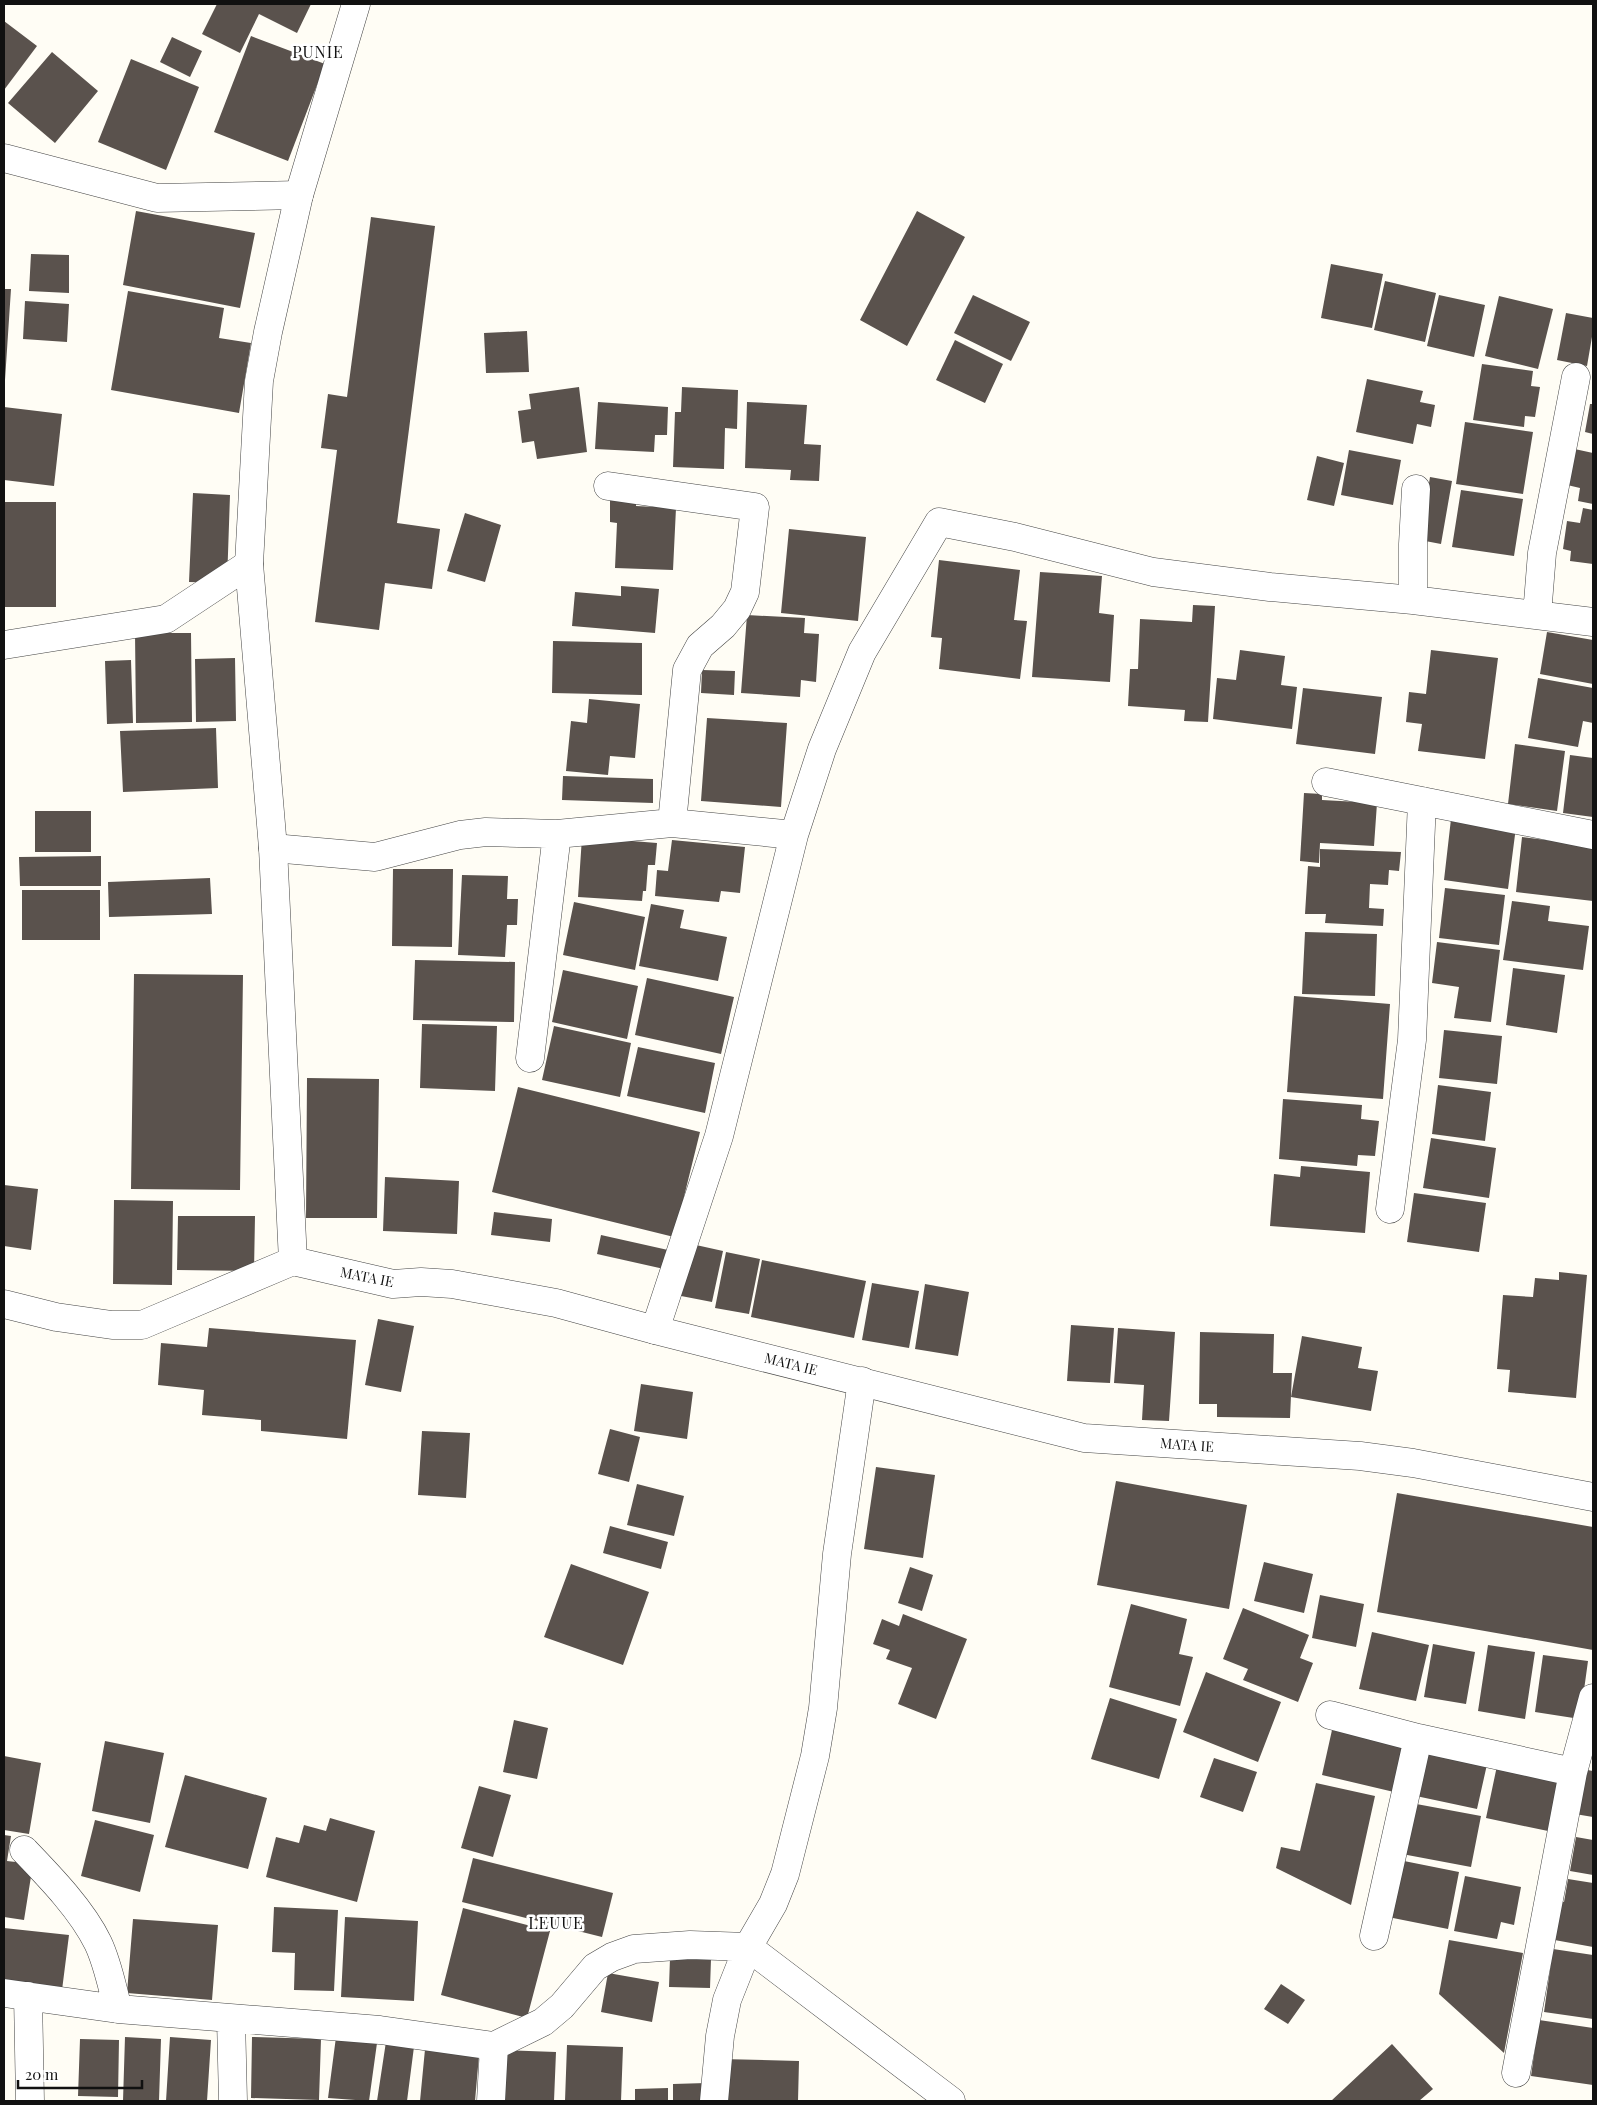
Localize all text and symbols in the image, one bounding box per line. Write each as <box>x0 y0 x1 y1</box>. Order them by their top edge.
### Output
district label: PUNIE <box>292 41 344 62</box>
street label: MATA IE <box>339 1262 395 1291</box>
street label: MATA IE <box>763 1348 820 1379</box>
street label: MATA IE <box>1159 1433 1215 1456</box>
district label: LEUUE <box>528 1912 584 1933</box>
scale bar <box>18 2058 141 2090</box>
text: 20 m <box>25 2064 59 2084</box>

